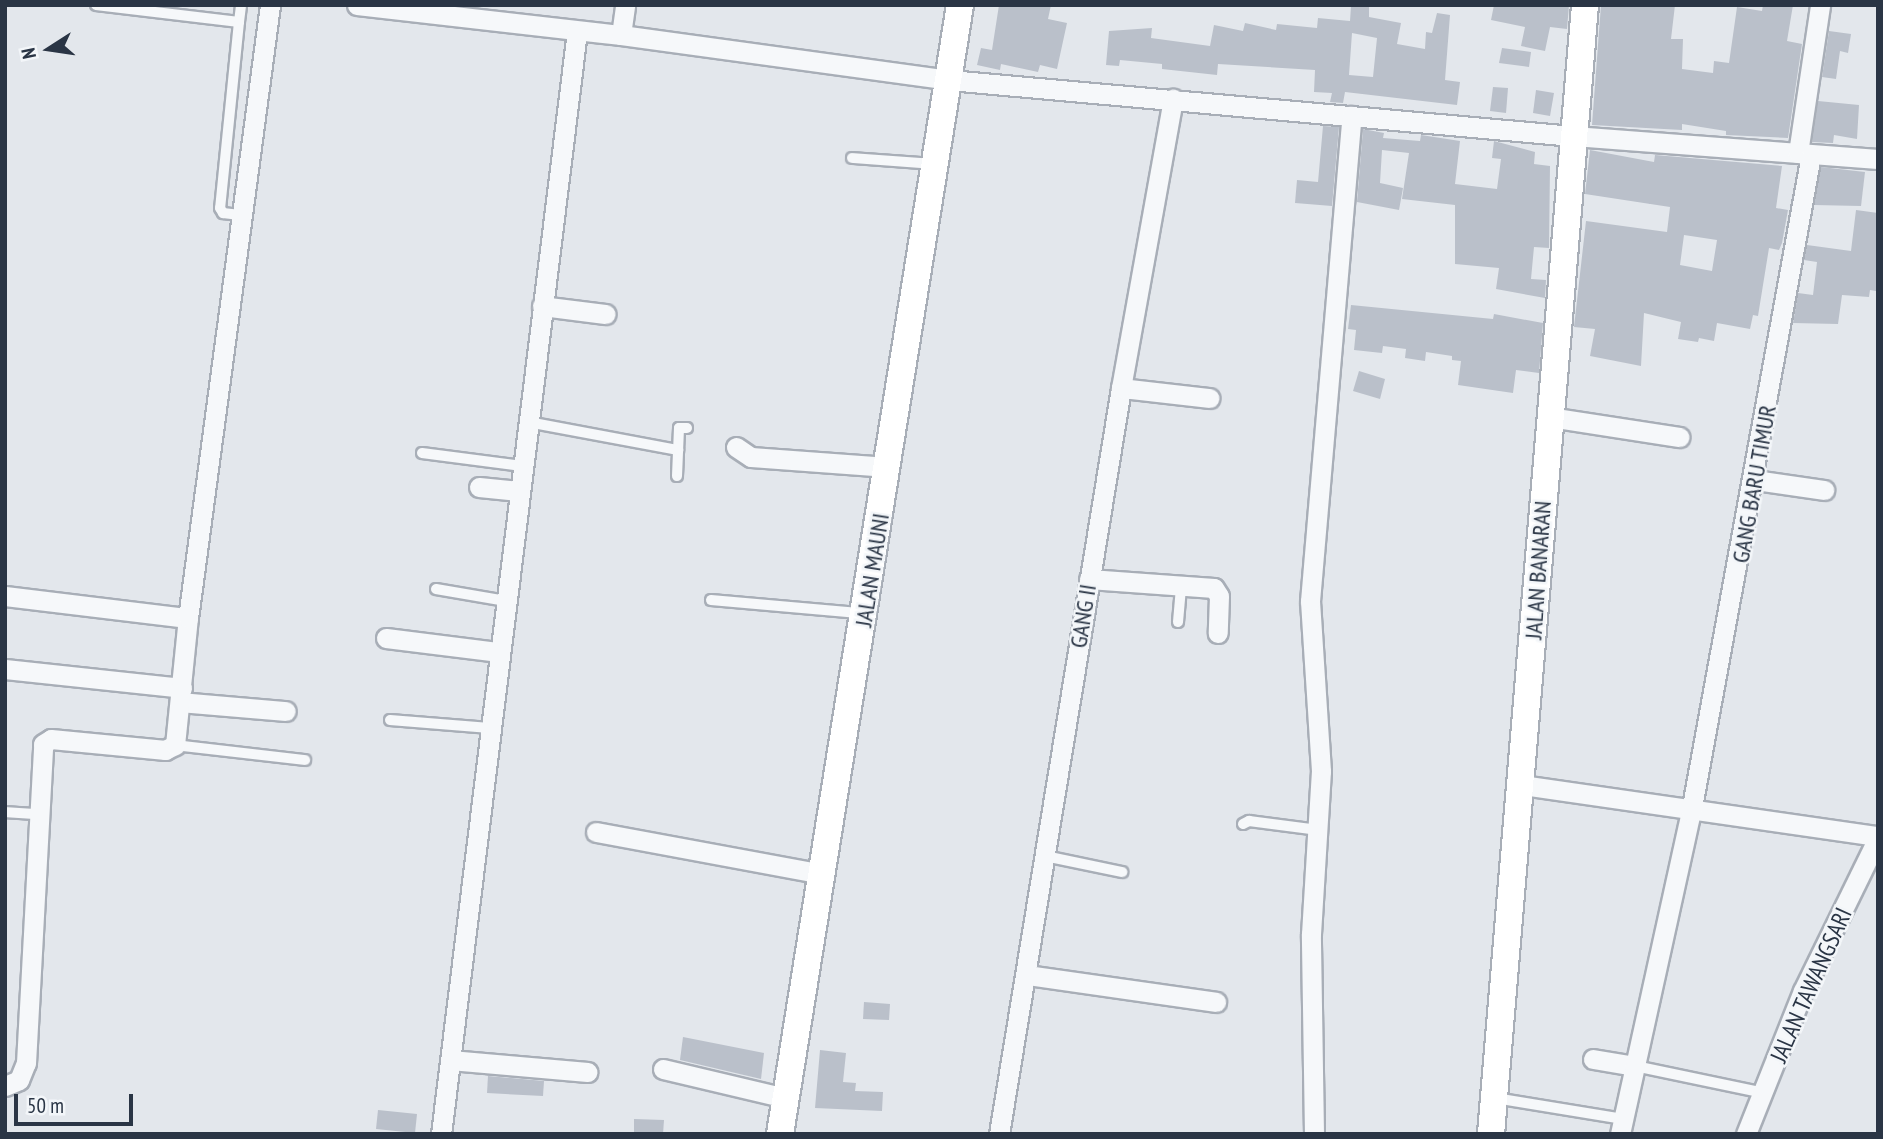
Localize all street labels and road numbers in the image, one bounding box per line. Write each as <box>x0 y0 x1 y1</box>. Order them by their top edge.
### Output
street label: GANG BARU TIMUR <box>1726 403 1782 565</box>
street label: JALAN BANARAN <box>1519 500 1557 640</box>
street label: JALAN MAUNI <box>849 511 895 629</box>
street label: GANG II <box>1064 582 1102 650</box>
street label: JALAN TAWANGSARI <box>1764 903 1858 1067</box>

